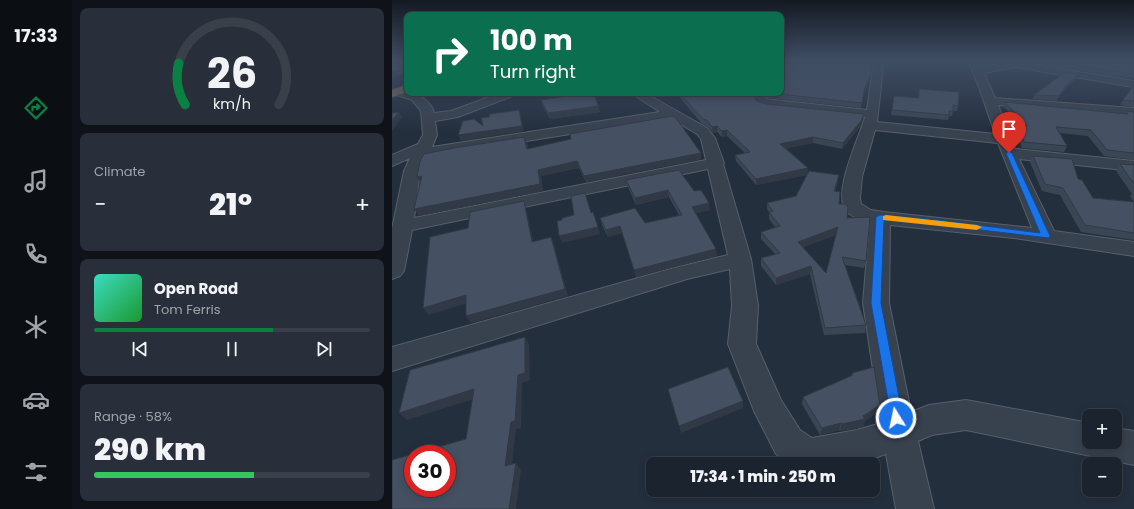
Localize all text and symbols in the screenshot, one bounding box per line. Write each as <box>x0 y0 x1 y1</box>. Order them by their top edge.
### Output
text: 100 m <box>490 21 573 60</box>
text: 17:33 <box>14 23 58 48</box>
icon: right <box>424 28 476 80</box>
text: 26 <box>207 43 257 102</box>
text: Turn right <box>490 59 576 84</box>
text: km/h <box>213 93 251 113</box>
icon: directions <box>22 94 50 122</box>
pin <box>992 112 1026 153</box>
icon: arrive <box>998 118 1020 140</box>
text: Climate <box>94 162 145 181</box>
icon: music <box>22 167 50 195</box>
text: 21° <box>209 183 252 226</box>
text: − <box>94 189 106 220</box>
text: + <box>355 189 370 220</box>
icon: phone <box>22 240 50 268</box>
text: Open Road <box>154 278 238 299</box>
text: Tom Ferris <box>154 300 221 319</box>
icon: climate <box>22 313 50 341</box>
icon: previous <box>129 338 151 360</box>
icon: pause <box>221 338 243 360</box>
icon: next <box>313 338 335 360</box>
icon: car <box>22 386 50 414</box>
position arrow <box>875 397 917 439</box>
text: Range · 58% <box>94 407 172 426</box>
map controls <box>1082 409 1122 497</box>
button: + <box>1082 409 1122 449</box>
text: 290 km <box>94 428 206 471</box>
speed limit sign: 30 <box>404 445 456 497</box>
button: − <box>1082 457 1122 497</box>
icon: filters <box>22 458 50 486</box>
text: 17:34 · 1 min · 250 m <box>690 466 836 487</box>

